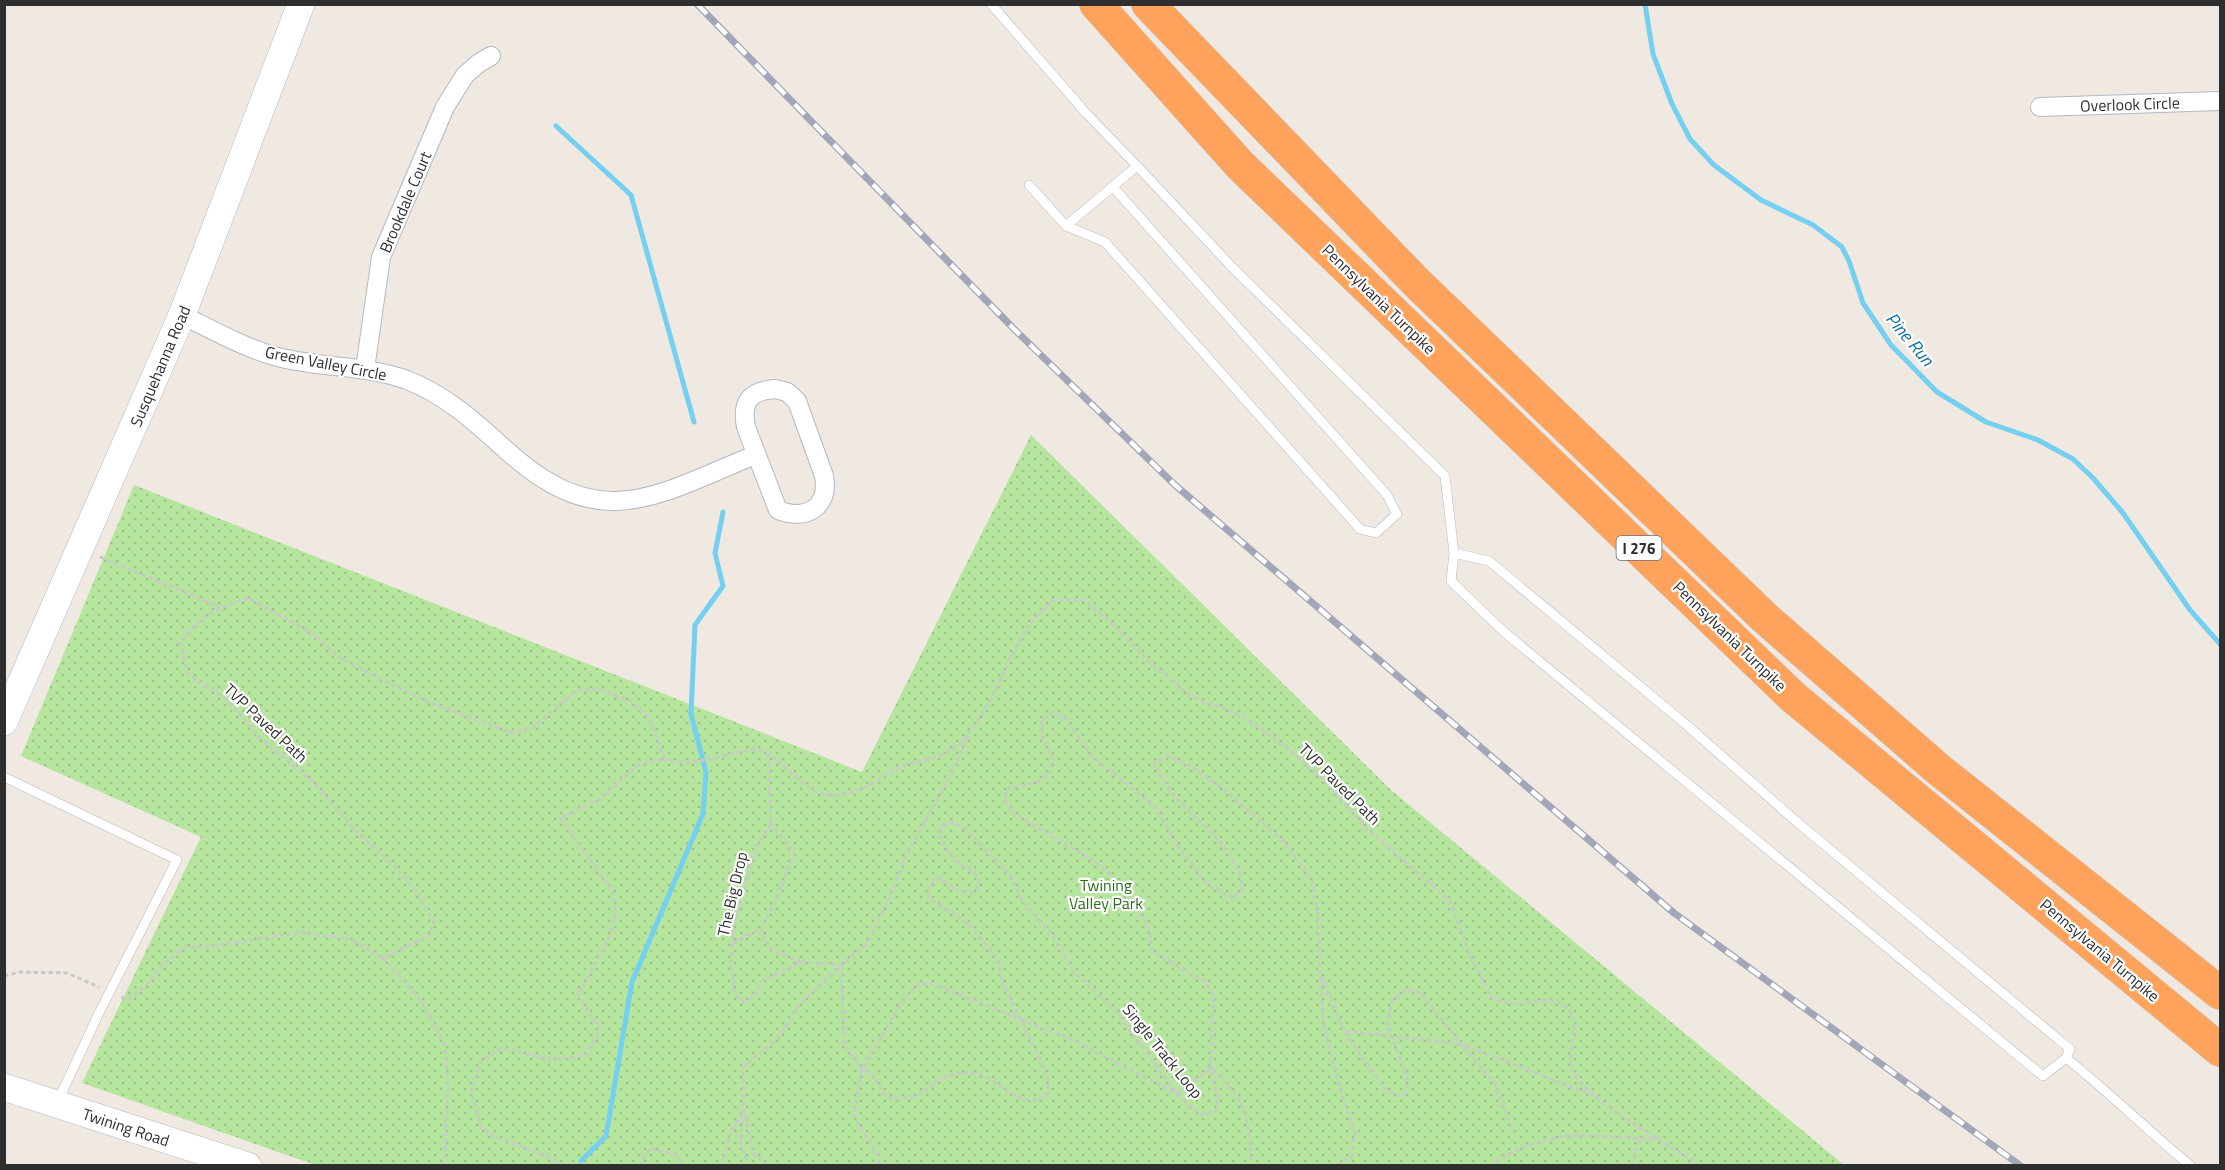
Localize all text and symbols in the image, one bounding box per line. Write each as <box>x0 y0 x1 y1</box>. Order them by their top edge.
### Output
street label: Overlook Circle <box>2080 90 2180 118</box>
street label: Brookdale Court <box>373 147 437 256</box>
street label: Pennsylvania Turnpike <box>1317 238 1441 360</box>
street label: Susquehanna Road <box>124 302 196 430</box>
water label: Pine Run <box>1879 306 1941 373</box>
street label: Green Valley Circle <box>263 339 389 387</box>
road number: I 276 <box>1616 536 1662 560</box>
street label: Pennsylvania Turnpike <box>1668 575 1792 697</box>
street label: TVP Paved Path <box>219 678 313 768</box>
street label: TVP Paved Path <box>1294 738 1386 830</box>
street label: The Big Drop <box>711 849 753 939</box>
park label: Twining Valley Park <box>1069 873 1143 915</box>
street label: Pennsylvania Turnpike <box>2035 893 2165 1007</box>
street label: Single Track Loop <box>1117 998 1209 1104</box>
street label: Twining Road <box>79 1102 173 1152</box>

